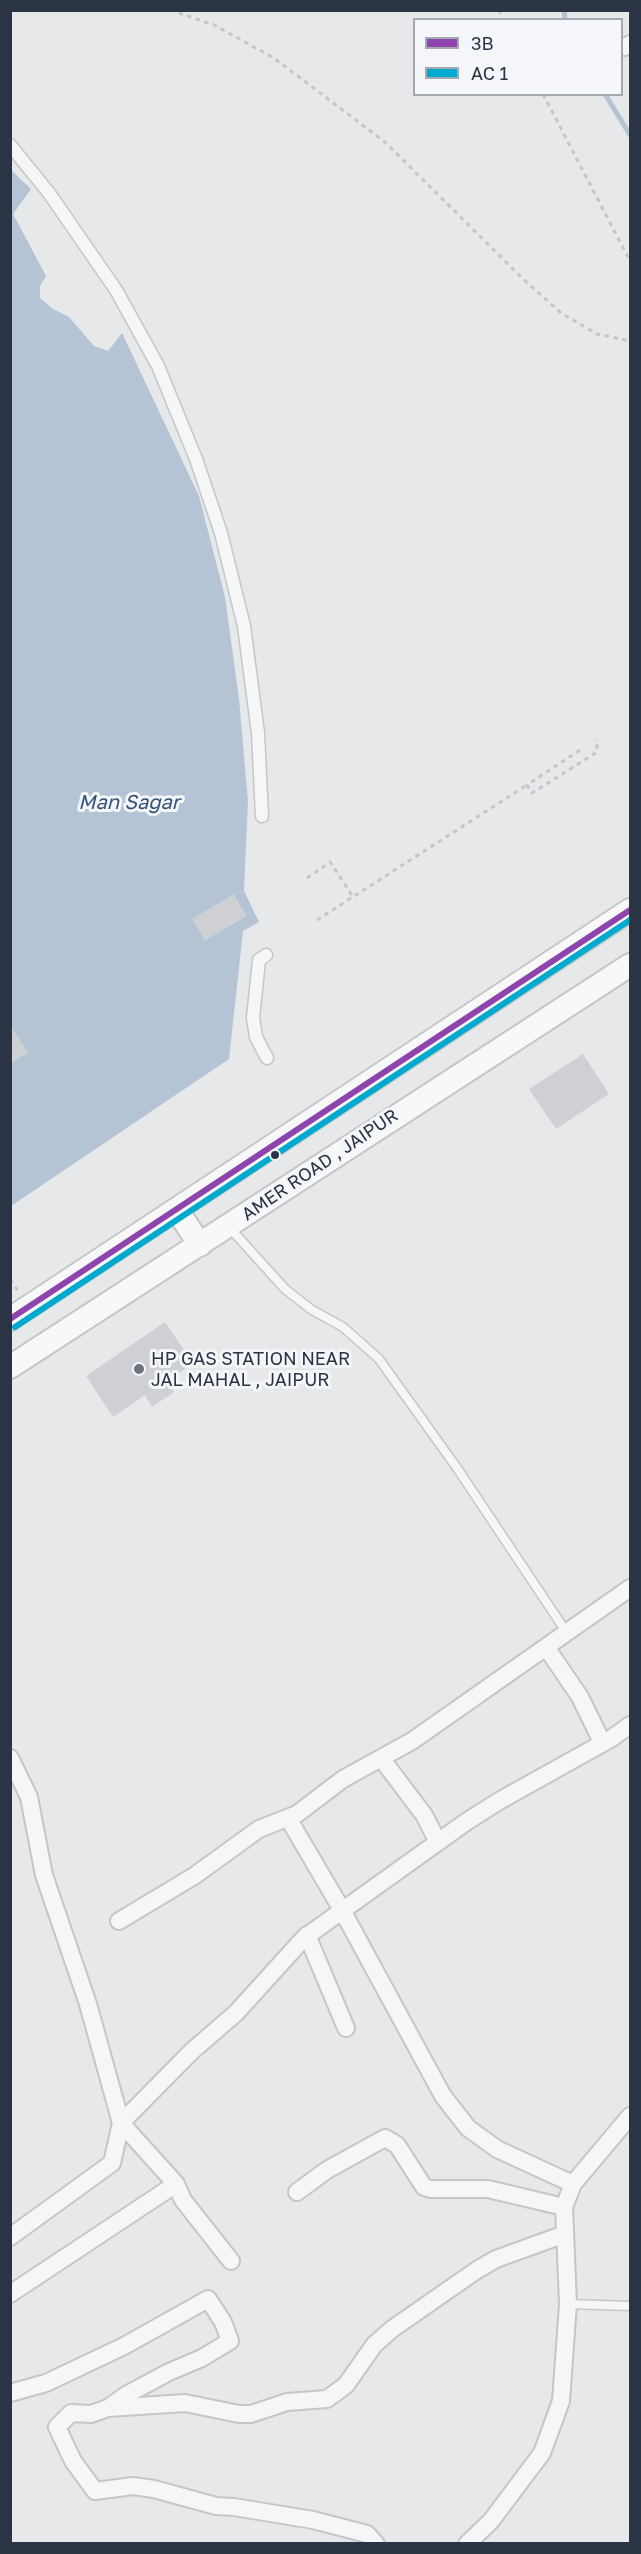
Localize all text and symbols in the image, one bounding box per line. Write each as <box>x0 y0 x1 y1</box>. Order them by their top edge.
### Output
legend <box>413 18 623 96</box>
text: 3B <box>471 32 494 54</box>
text: AC 1 <box>471 62 508 84</box>
water label: Man Sagar <box>78 791 180 815</box>
street label: AMER ROAD , JAIPUR <box>238 1105 402 1225</box>
unlabelled marker <box>269 1149 281 1161</box>
place label: HP GAS STATION NEAR JAL MAHAL , JAIPUR <box>151 1348 350 1390</box>
marker: HP GAS STATION NEAR JAL MAHAL , JAIPUR <box>132 1362 146 1376</box>

